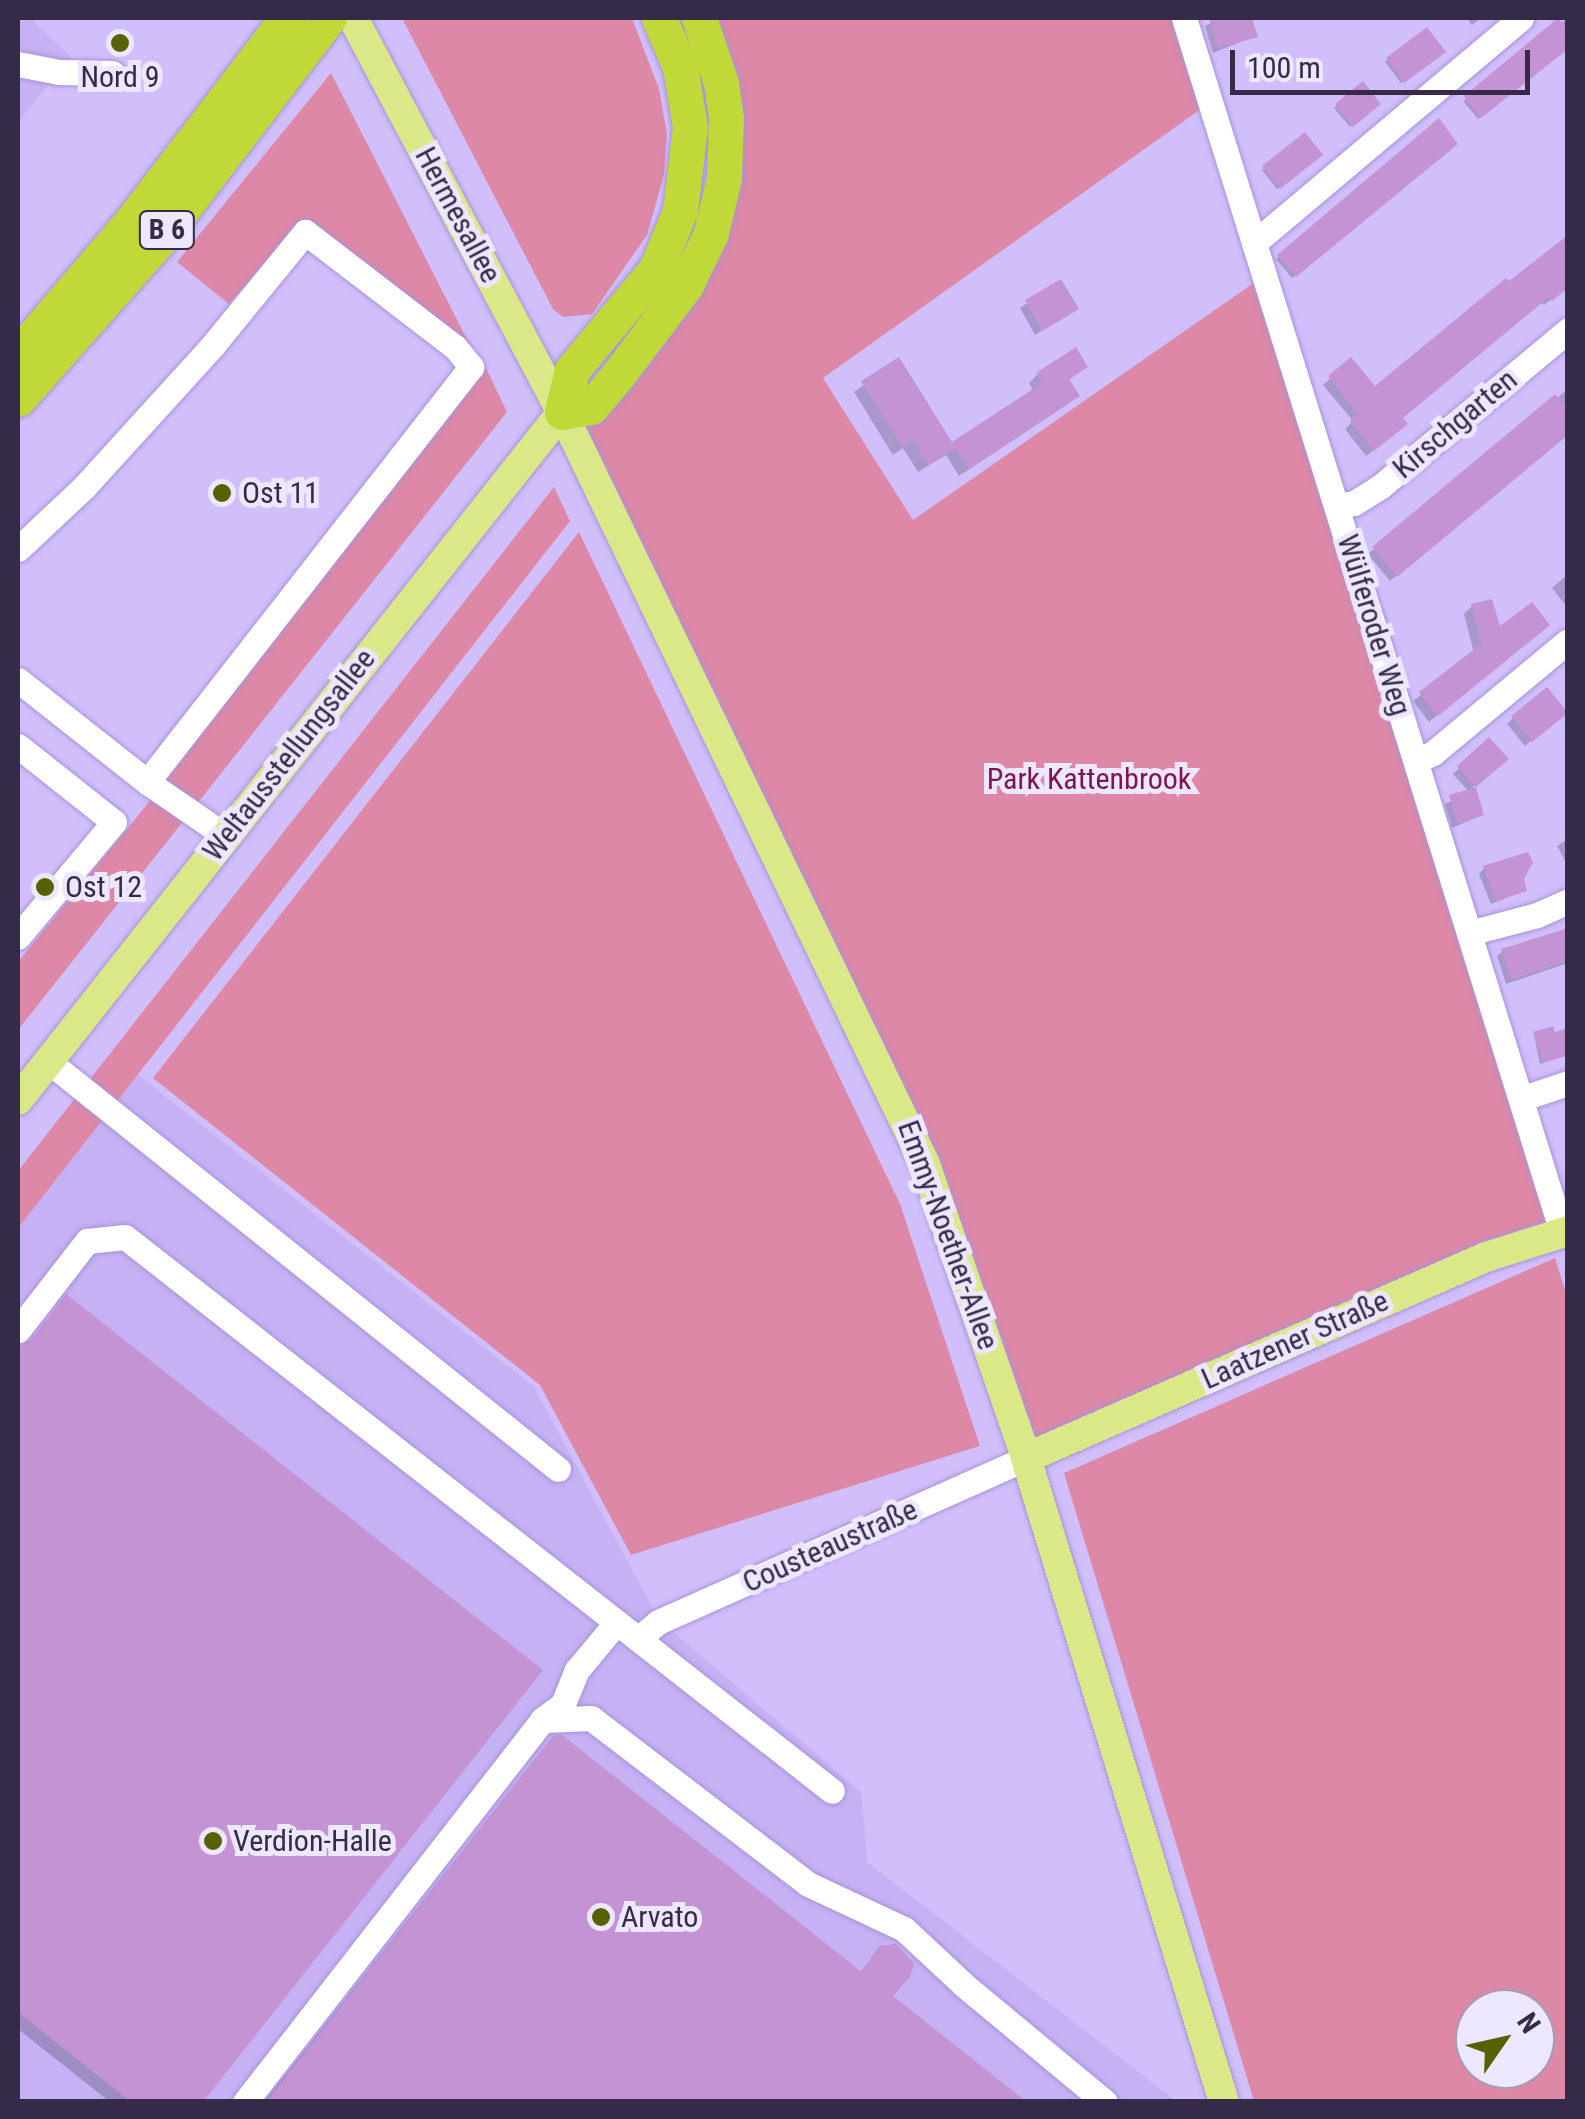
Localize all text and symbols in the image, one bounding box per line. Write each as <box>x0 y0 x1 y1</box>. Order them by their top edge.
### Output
scale bar <box>1235 30 1535 92</box>
marker: Nord 9 <box>109 32 131 54</box>
text: 100 m <box>1247 50 1321 85</box>
place label: Nord 9 <box>80 59 160 95</box>
street label: Hermesallee <box>407 141 509 289</box>
road number: B 6 <box>137 207 197 253</box>
street label: Kirschgarten <box>1386 362 1524 486</box>
place label: Ost 11 <box>242 475 319 511</box>
marker: Ost 11 <box>211 482 233 504</box>
street label: Wülferoder Weg <box>1329 530 1419 720</box>
street label: Weltausstellungsallee <box>195 642 383 868</box>
park label: Park Kattenbrook <box>987 761 1191 797</box>
place label: Ost 12 <box>65 869 142 905</box>
marker: Ost 12 <box>34 876 56 898</box>
street label: Emmy-Noether-Allee <box>890 1116 1006 1354</box>
street label: Laatzener Straße <box>1196 1283 1394 1397</box>
street label: Cousteaustraße <box>737 1491 923 1601</box>
place label: Verdion-Halle <box>233 1823 392 1859</box>
marker: Verdion-Halle <box>202 1830 224 1852</box>
place label: Arvato <box>621 1899 698 1935</box>
marker: Arvato <box>590 1906 612 1928</box>
north arrow <box>1455 1989 1555 2089</box>
text: N <box>1510 2007 1547 2039</box>

